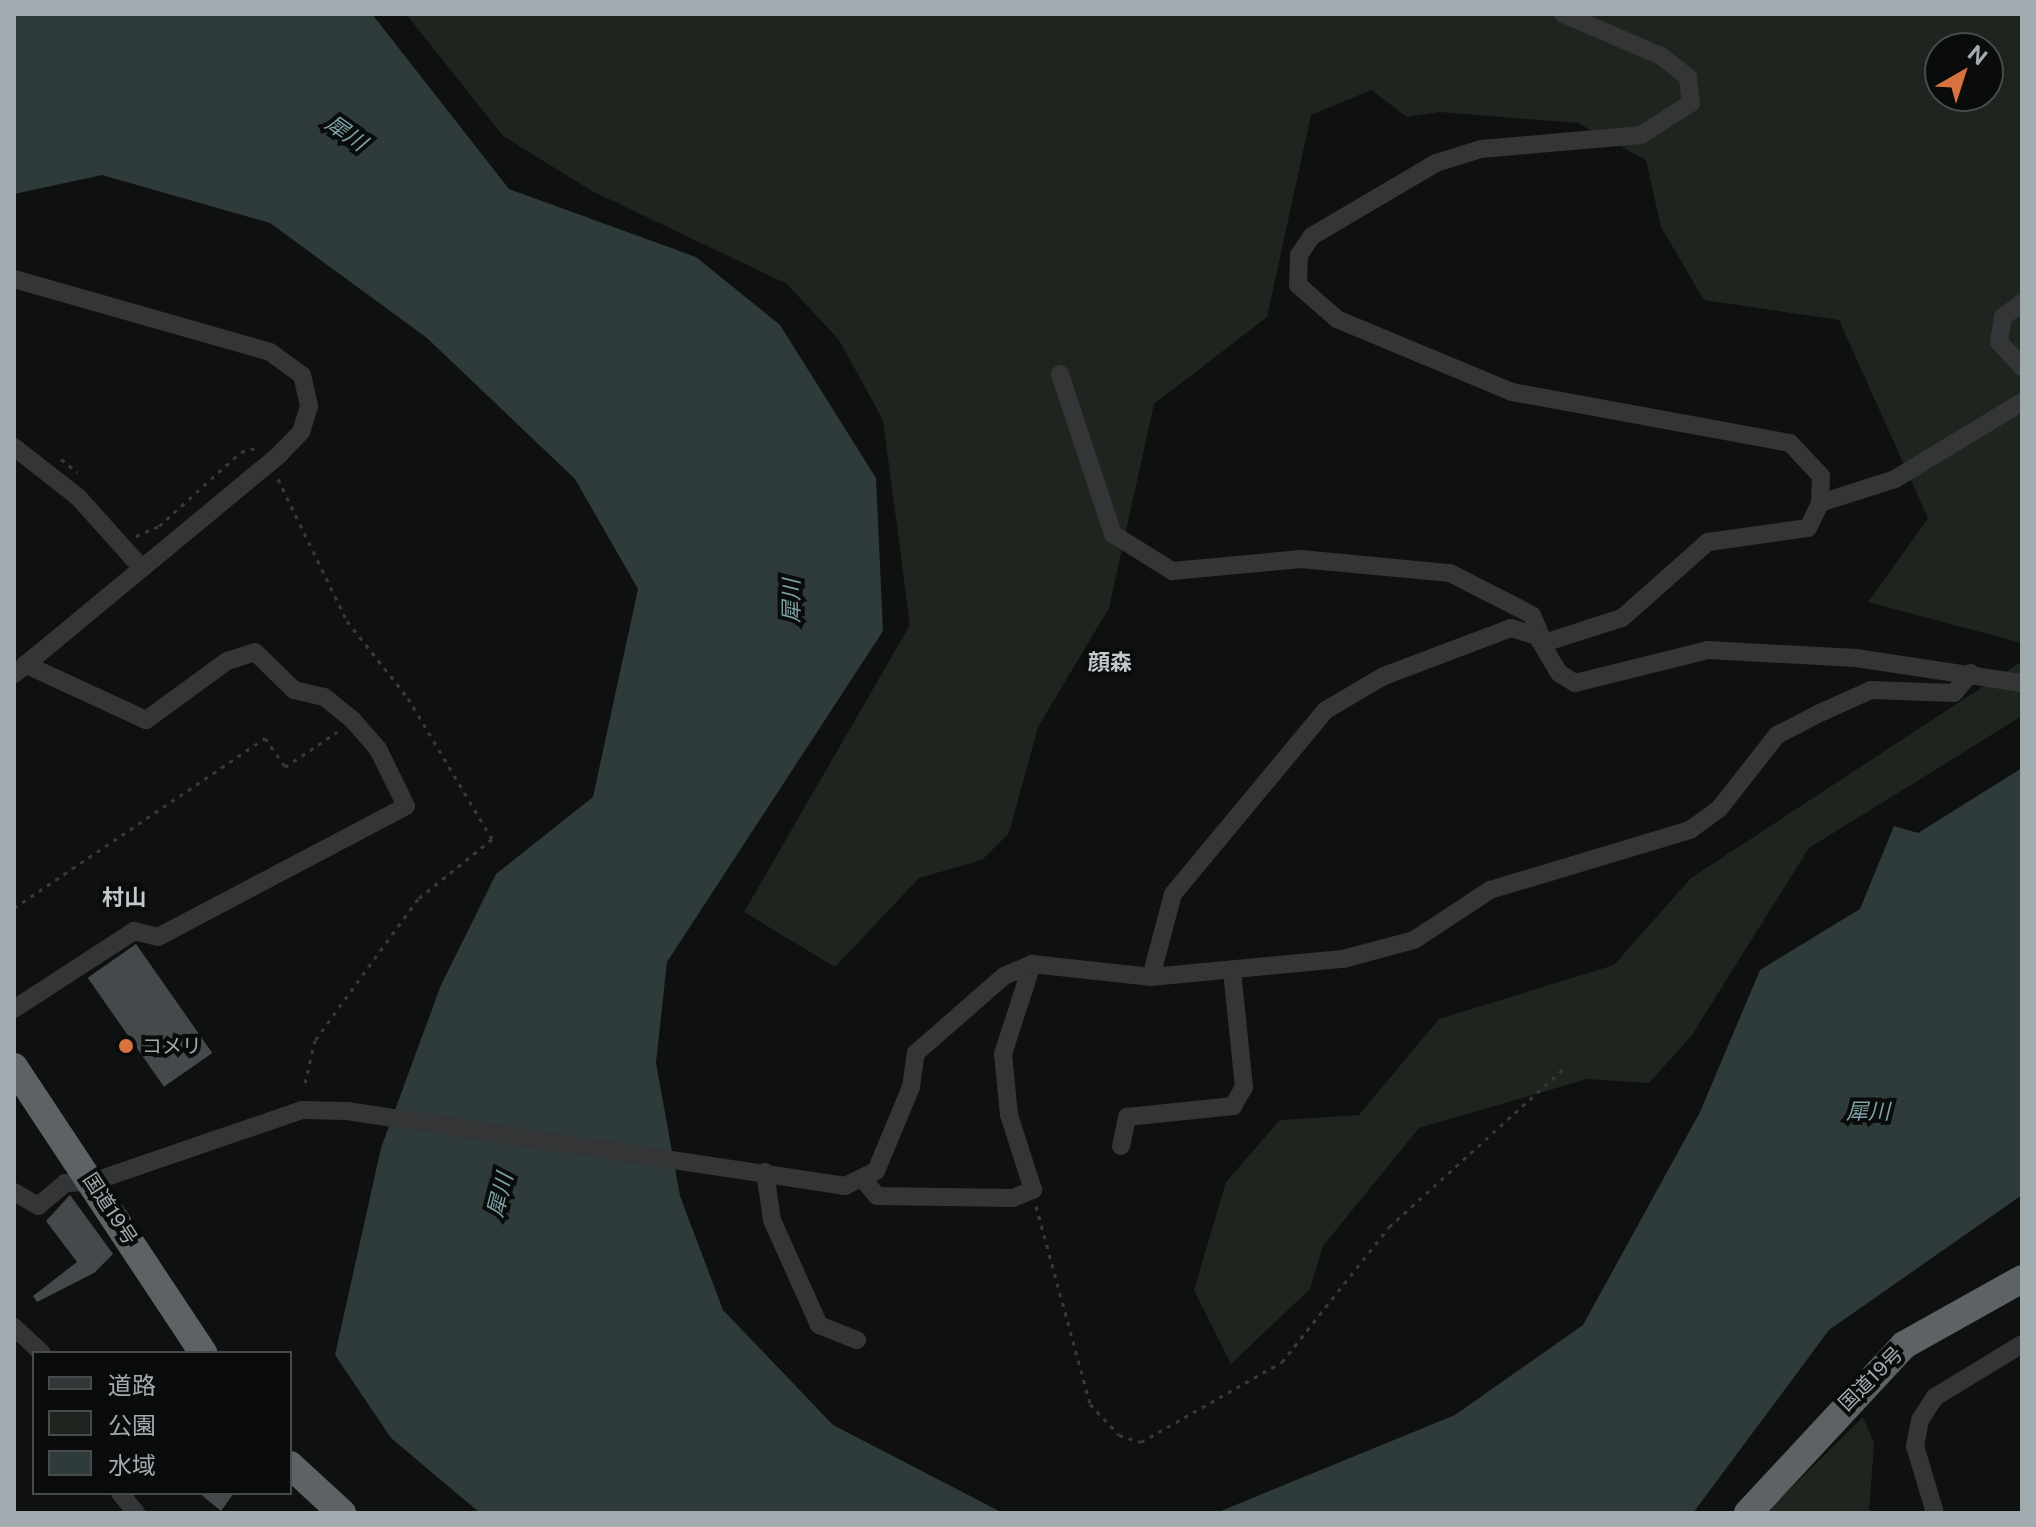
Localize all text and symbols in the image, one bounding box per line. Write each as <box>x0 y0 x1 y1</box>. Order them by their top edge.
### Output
north arrow <box>1924 32 2004 112</box>
text: N <box>1963 39 1993 70</box>
water label: 犀川 <box>320 110 372 156</box>
water label: 犀川 <box>779 579 805 623</box>
district label: 顔森 <box>1088 650 1132 676</box>
district label: 村山 <box>102 885 146 911</box>
place label: コメリ <box>142 1034 202 1058</box>
marker: コメリ <box>117 1037 135 1055</box>
water label: 犀川 <box>1846 1099 1890 1125</box>
street label: 国道19号 <box>78 1169 142 1249</box>
water label: 犀川 <box>482 1170 518 1220</box>
street label: 国道19号 <box>1834 1342 1908 1416</box>
legend <box>32 1351 292 1495</box>
text: 道路 <box>108 1371 156 1399</box>
text: 公園 <box>108 1411 156 1439</box>
text: 水域 <box>108 1451 156 1479</box>

